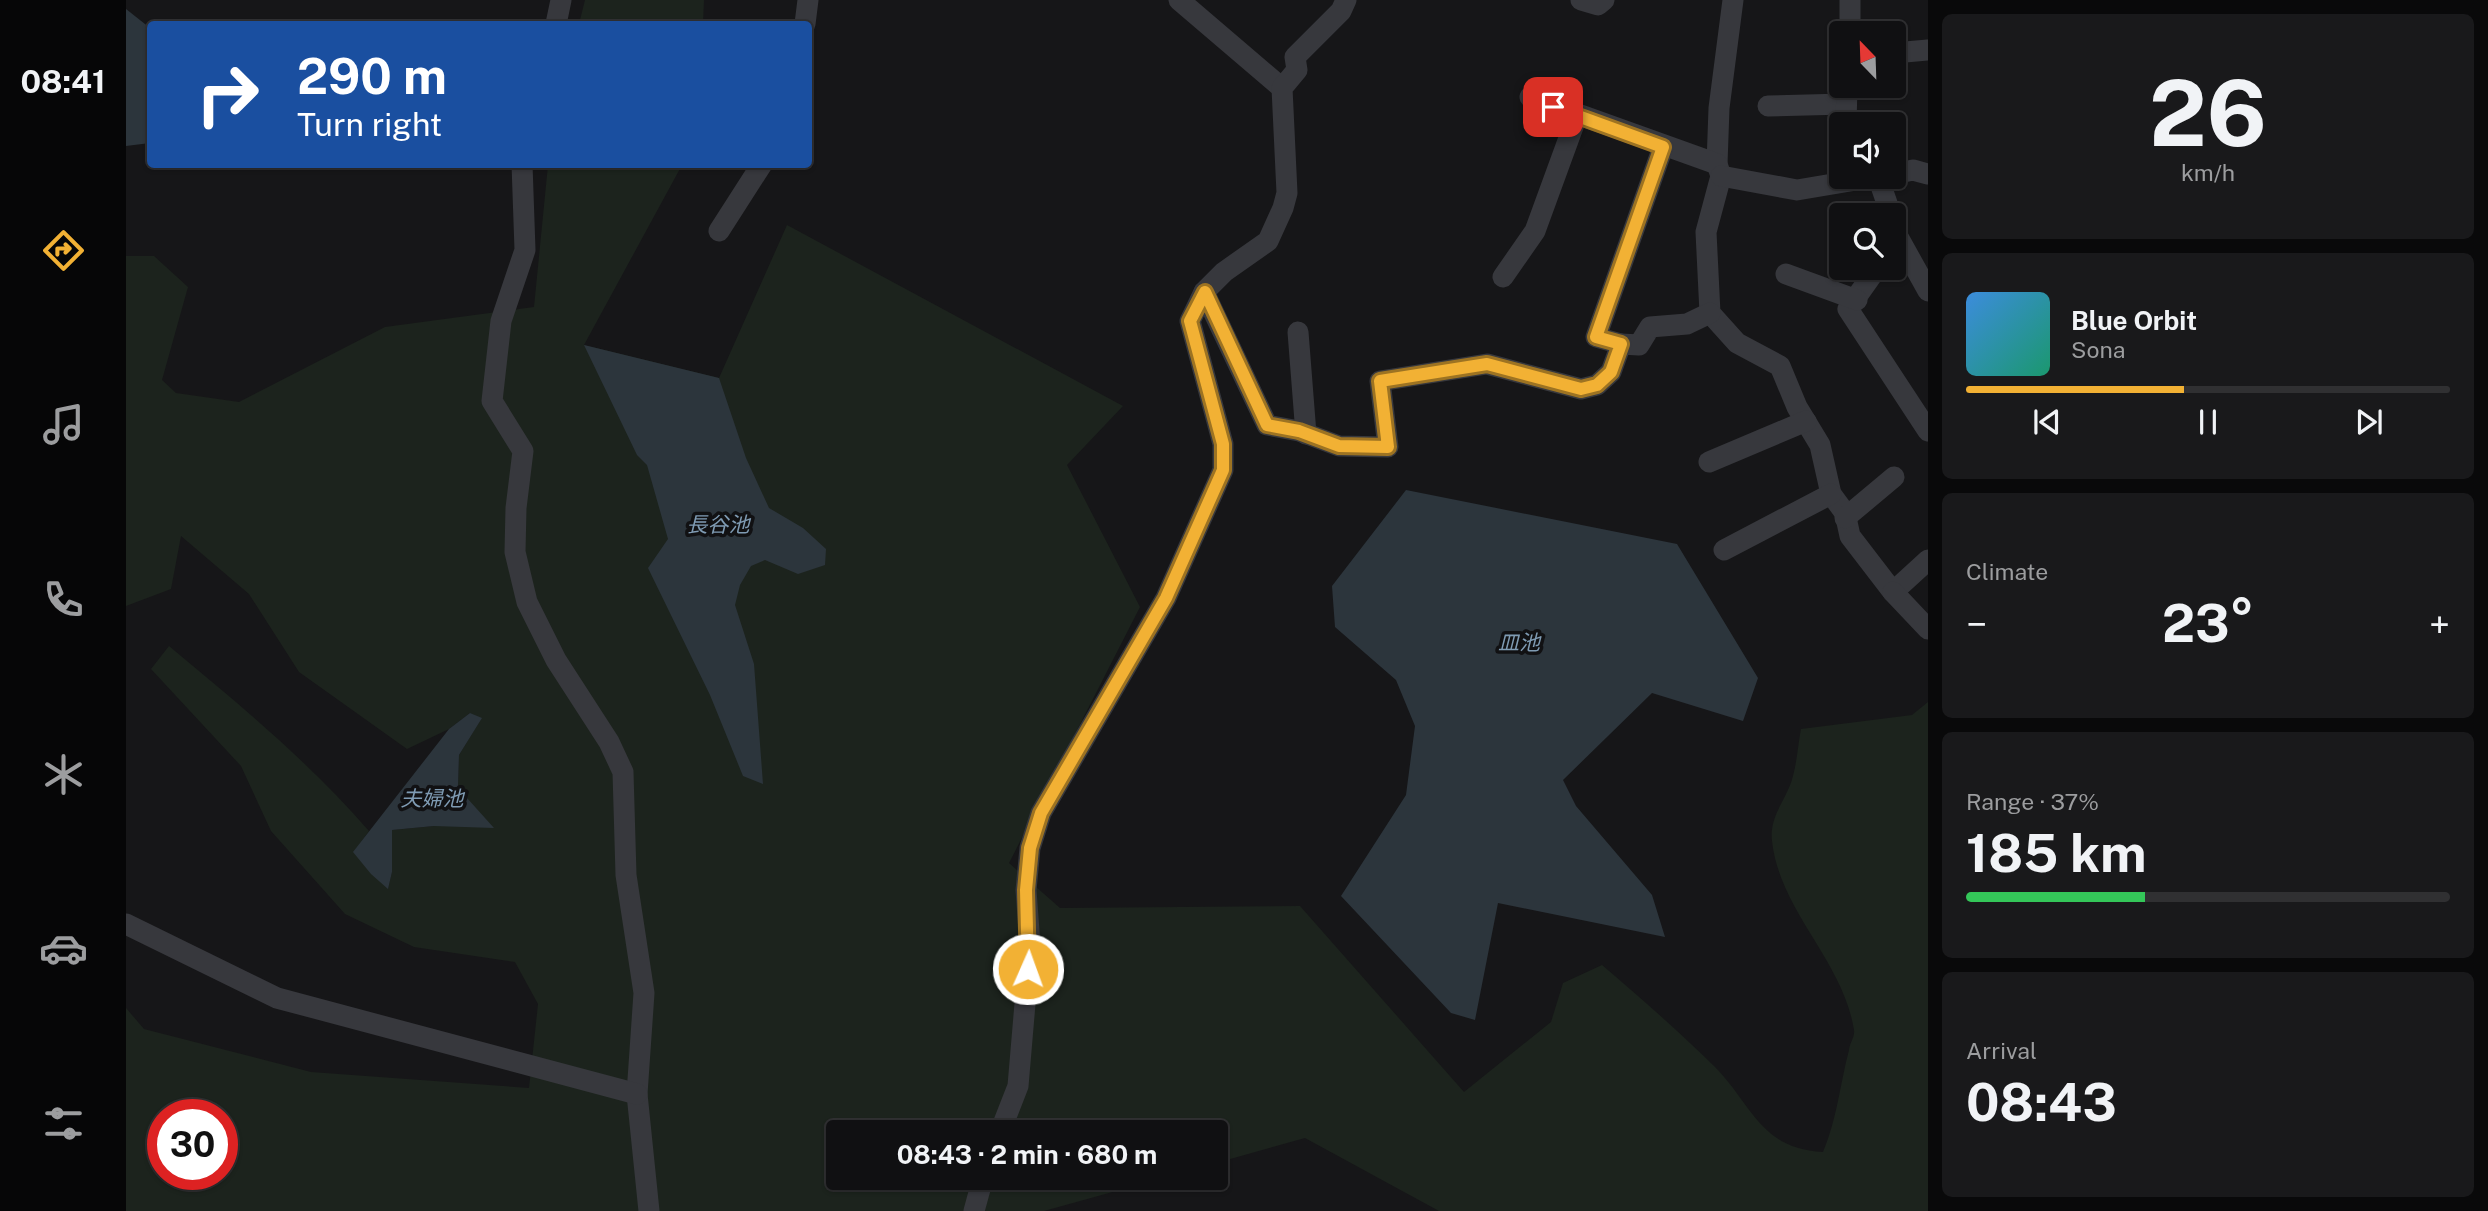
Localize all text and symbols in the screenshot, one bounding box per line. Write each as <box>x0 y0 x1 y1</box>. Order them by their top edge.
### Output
north arrow <box>1829 21 1906 98</box>
map controls <box>1829 21 1906 280</box>
text: 290 m <box>297 47 447 105</box>
icon: right <box>182 49 273 140</box>
text: 26 <box>2149 60 2267 166</box>
text: 08:41 <box>20 63 106 100</box>
pin <box>1523 77 1583 137</box>
icon: arrive <box>1534 88 1572 126</box>
text: Turn right <box>297 106 442 143</box>
button: sound <box>1829 112 1906 189</box>
text: km/h <box>2181 159 2235 186</box>
button: search <box>1829 203 1906 280</box>
icon: directions <box>39 226 88 275</box>
text: Blue Orbit <box>2071 305 2197 336</box>
text: Sona <box>2071 336 2125 363</box>
icon: music <box>39 400 88 449</box>
icon: previous <box>2028 403 2066 441</box>
icon: pause <box>2189 403 2227 441</box>
icon: next <box>2350 403 2388 441</box>
water label: 長谷池 <box>687 512 751 537</box>
text: Climate <box>1966 558 2048 585</box>
icon: phone <box>39 575 88 624</box>
text: 23° <box>2162 593 2254 654</box>
text: − <box>1966 602 1987 647</box>
text: + <box>2429 602 2450 647</box>
water label: 皿池 <box>1498 630 1542 655</box>
icon: climate <box>39 750 88 799</box>
water label: 夫婦池 <box>401 786 465 811</box>
text: Range · 37% <box>1966 788 2099 815</box>
text: 185 km <box>1966 823 2147 884</box>
icon: car <box>39 924 88 973</box>
position arrow <box>991 932 1065 1006</box>
text: Arrival <box>1966 1037 2037 1064</box>
text: 08:43 <box>1966 1072 2117 1133</box>
icon: filters <box>39 1099 88 1148</box>
speed limit sign: 30 <box>147 1099 238 1190</box>
text: 08:43 · 2 min · 680 m <box>897 1139 1157 1170</box>

